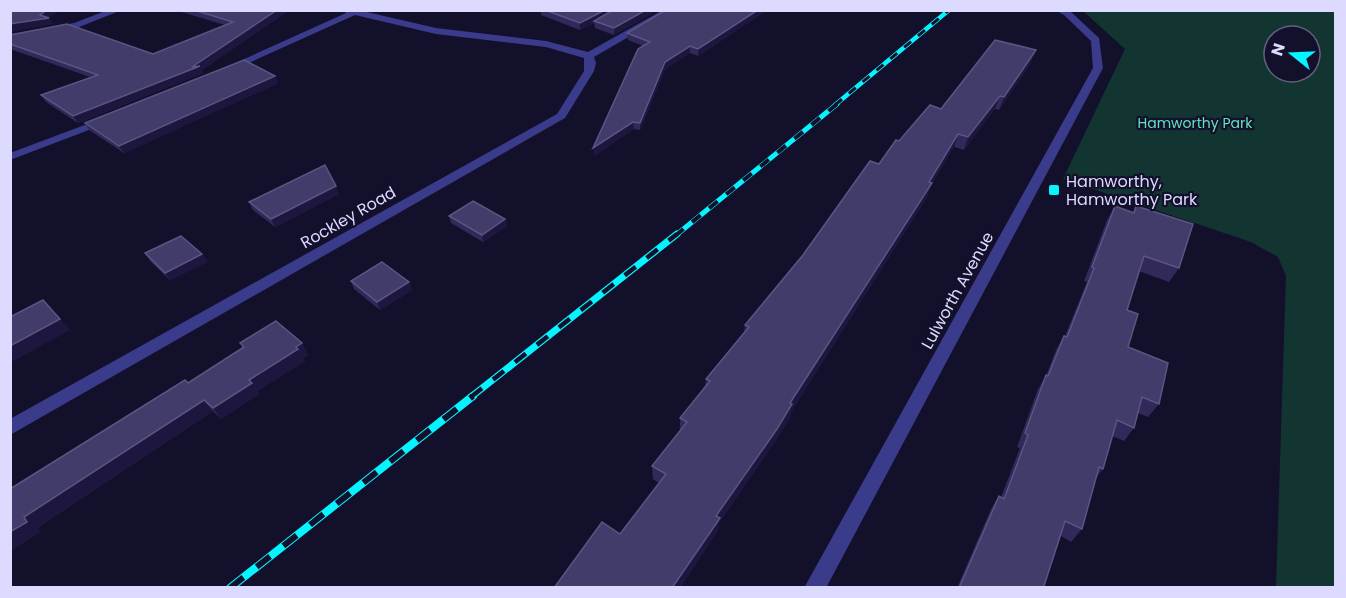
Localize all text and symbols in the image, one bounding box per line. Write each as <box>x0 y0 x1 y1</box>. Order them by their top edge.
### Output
north arrow <box>1262 24 1322 84</box>
text: N <box>1265 40 1291 59</box>
park label: Hamworthy Park <box>1138 113 1253 133</box>
place label: Hamworthy, Hamworthy Park <box>1066 170 1198 211</box>
street label: Rockley Road <box>296 181 400 254</box>
marker: Hamworthy, Hamworthy Park <box>1047 183 1061 197</box>
street label: Lulworth Avenue <box>916 227 999 353</box>

